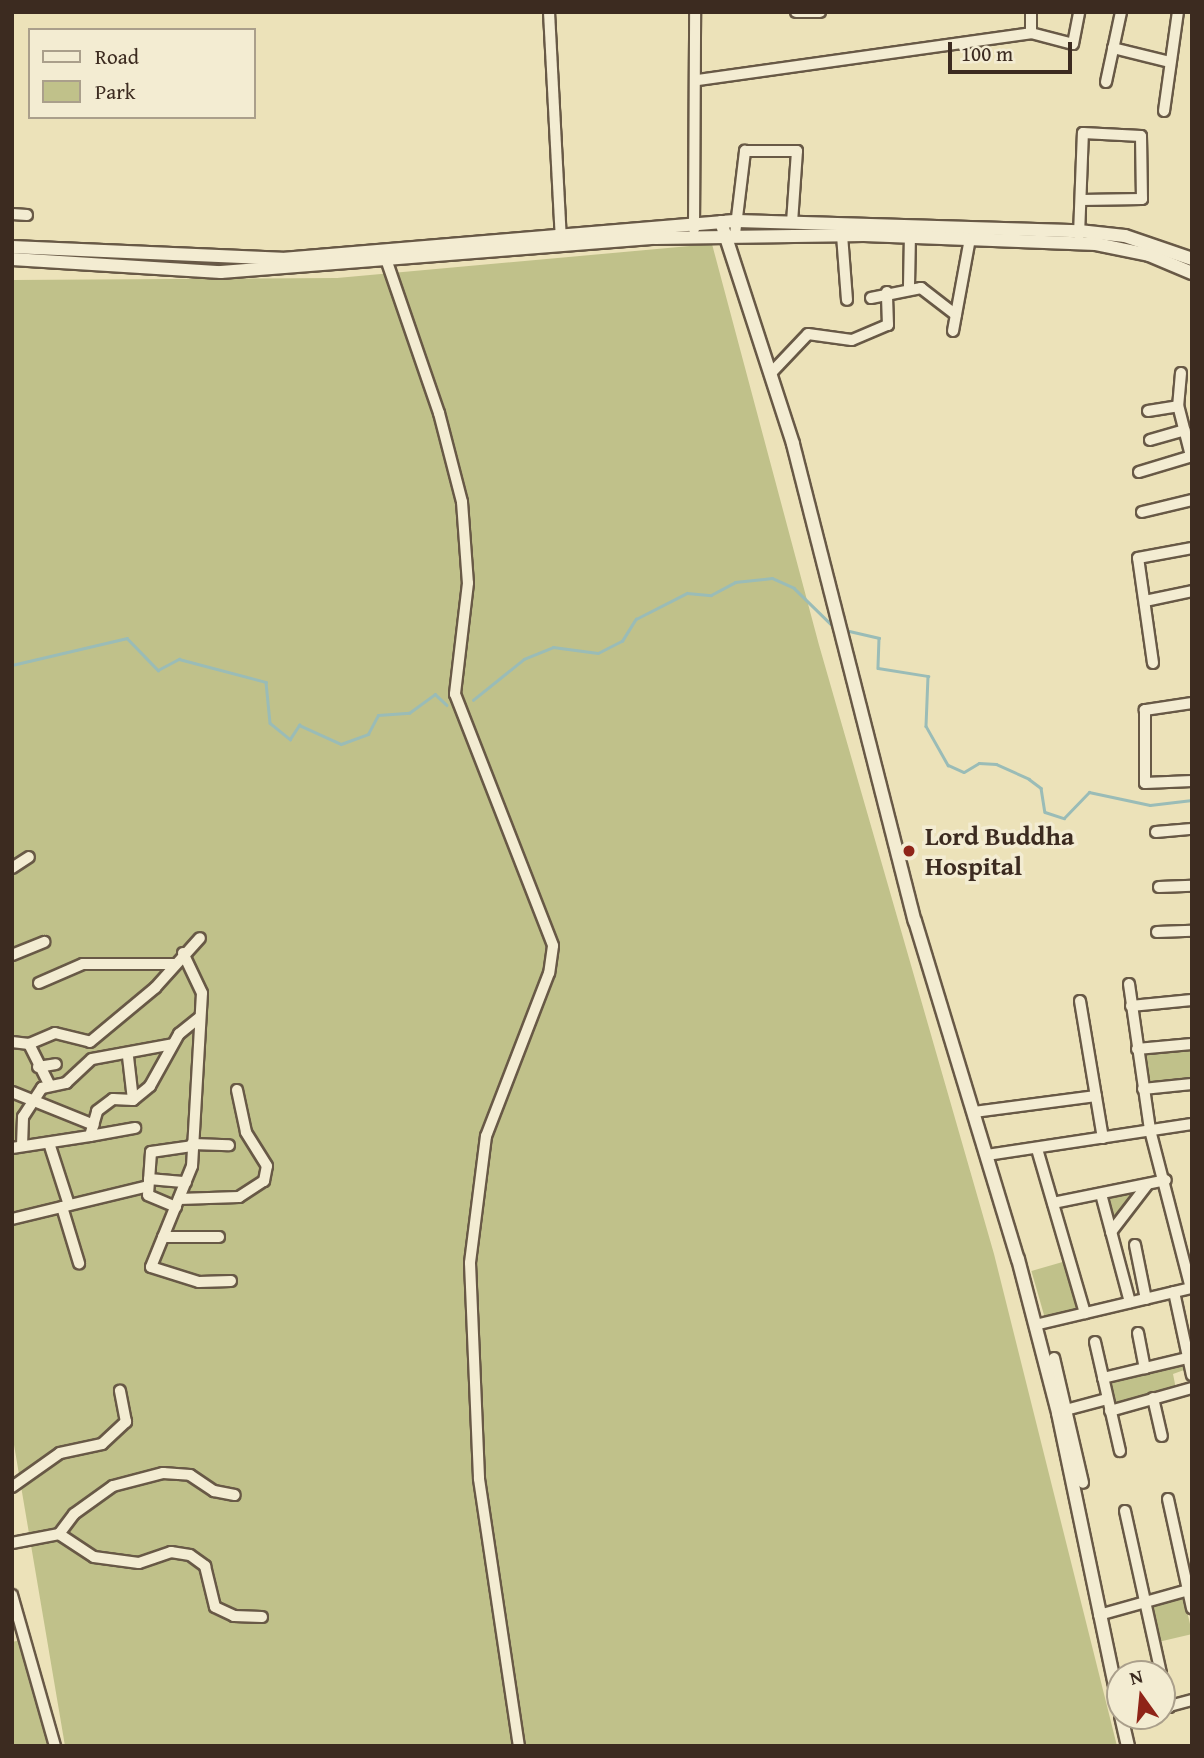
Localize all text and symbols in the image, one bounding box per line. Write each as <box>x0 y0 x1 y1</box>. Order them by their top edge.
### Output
legend <box>28 28 256 119</box>
scale bar <box>952 28 1076 72</box>
text: 100 m <box>961 38 1013 69</box>
text: Road <box>95 41 139 72</box>
text: Park <box>95 76 136 107</box>
place label: Lord Buddha Hospital <box>925 820 1074 882</box>
marker: Lord Buddha Hospital <box>899 841 919 861</box>
north arrow <box>1106 1660 1176 1730</box>
text: N <box>1126 1661 1146 1692</box>

